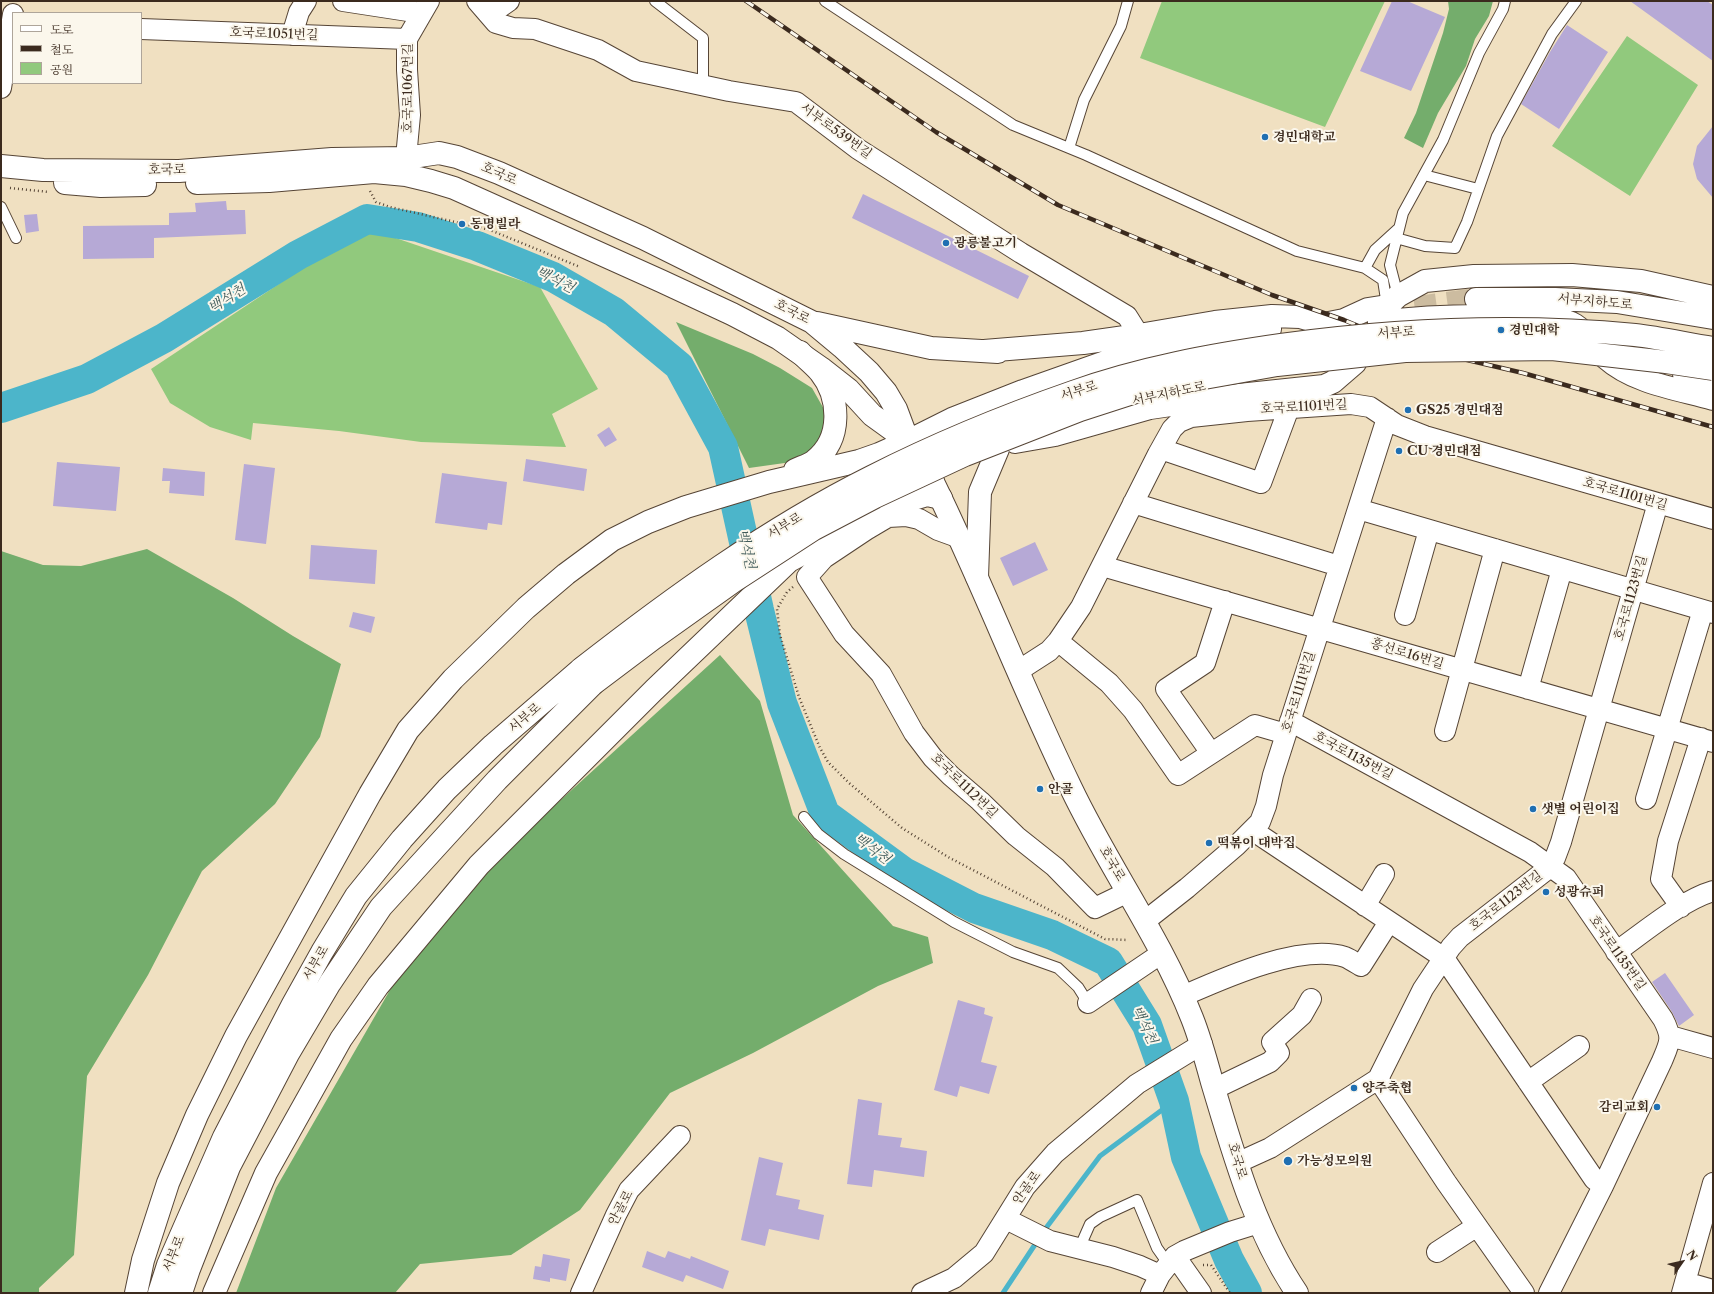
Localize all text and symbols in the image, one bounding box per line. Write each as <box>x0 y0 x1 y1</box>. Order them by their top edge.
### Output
legend <box>12 12 142 84</box>
text: 도로 <box>50 22 73 37</box>
street label: 호국로1051번길 <box>229 25 319 43</box>
text: 철도 <box>50 42 73 57</box>
street label: 호국로1067번길 <box>400 43 416 133</box>
text: 공원 <box>50 62 73 77</box>
street label: 서부로539번길 <box>797 100 875 162</box>
place label: 경민대학교 <box>1273 129 1336 145</box>
marker: 경민대학교 <box>1260 132 1270 142</box>
street label: 호국로 <box>479 159 519 189</box>
street label: 호국로 <box>148 162 186 178</box>
place label: 동명빌라 <box>470 216 520 232</box>
marker: 동명빌라 <box>457 219 467 229</box>
place label: 광릉불고기 <box>954 235 1017 251</box>
marker: 광릉불고기 <box>941 238 951 248</box>
water label: 백석천 <box>533 263 577 297</box>
water label: 백석천 <box>205 281 249 317</box>
street label: 서부지하도로 <box>1557 291 1633 313</box>
street label: 호국로 <box>772 296 812 328</box>
place label: 경민대학 <box>1509 322 1559 338</box>
street label: 서부로 <box>1377 324 1415 342</box>
marker: 경민대학 <box>1496 325 1506 335</box>
street label: 서부로 <box>1059 378 1099 404</box>
street label: 서부지하도로 <box>1131 379 1207 409</box>
street label: 호국로1101번길 <box>1260 397 1348 417</box>
place label: GS25 경민대점 <box>1416 402 1504 418</box>
marker: GS25 경민대점 <box>1403 405 1413 415</box>
place label: CU 경민대점 <box>1407 443 1482 459</box>
marker: CU 경민대점 <box>1394 446 1404 456</box>
street label: 호국로1101번길 <box>1581 474 1669 514</box>
street label: 서부로 <box>765 510 805 542</box>
water label: 백석천 <box>733 527 759 571</box>
street label: 호국로1123번길 <box>1611 553 1651 643</box>
street label: 흥선로16번길 <box>1368 635 1446 673</box>
street label: 호국로1111번길 <box>1279 649 1319 735</box>
street label: 서부로 <box>506 700 544 736</box>
street label: 호국로1135번길 <box>1311 728 1395 784</box>
street label: 호국로1112번길 <box>927 750 1001 822</box>
place label: 안골 <box>1048 781 1073 797</box>
marker: 안골 <box>1035 784 1045 794</box>
place label: 샛별 어린이집 <box>1541 801 1620 817</box>
marker: 샛별 어린이집 <box>1528 804 1538 814</box>
water label: 백석천 <box>851 830 893 868</box>
place label: 떡볶이 대박집 <box>1217 835 1296 851</box>
marker: 떡볶이 대박집 <box>1204 838 1214 848</box>
street label: 호국로 <box>1096 844 1128 884</box>
street label: 호국로1123번길 <box>1466 868 1546 934</box>
place label: 성광슈퍼 <box>1554 884 1604 900</box>
marker: 성광슈퍼 <box>1541 887 1551 897</box>
street label: 호국로1135번길 <box>1585 913 1649 993</box>
street label: 서부로 <box>300 943 332 983</box>
water label: 백석천 <box>1128 1003 1160 1047</box>
place label: 양주축협 <box>1362 1080 1412 1096</box>
marker: 양주축협 <box>1349 1083 1359 1093</box>
place label: 감리교회 <box>1599 1099 1649 1115</box>
marker: 감리교회 <box>1652 1102 1662 1112</box>
street label: 호국로 <box>1224 1141 1250 1181</box>
place label: 가능성모의원 <box>1297 1153 1372 1169</box>
marker: 가능성모의원 <box>1282 1155 1294 1167</box>
street label: 안골로 <box>1010 1168 1044 1208</box>
street label: 안골로 <box>605 1188 637 1228</box>
street label: 서부로 <box>160 1234 188 1274</box>
north arrow <box>1662 1242 1702 1282</box>
text: N <box>1683 1247 1700 1263</box>

